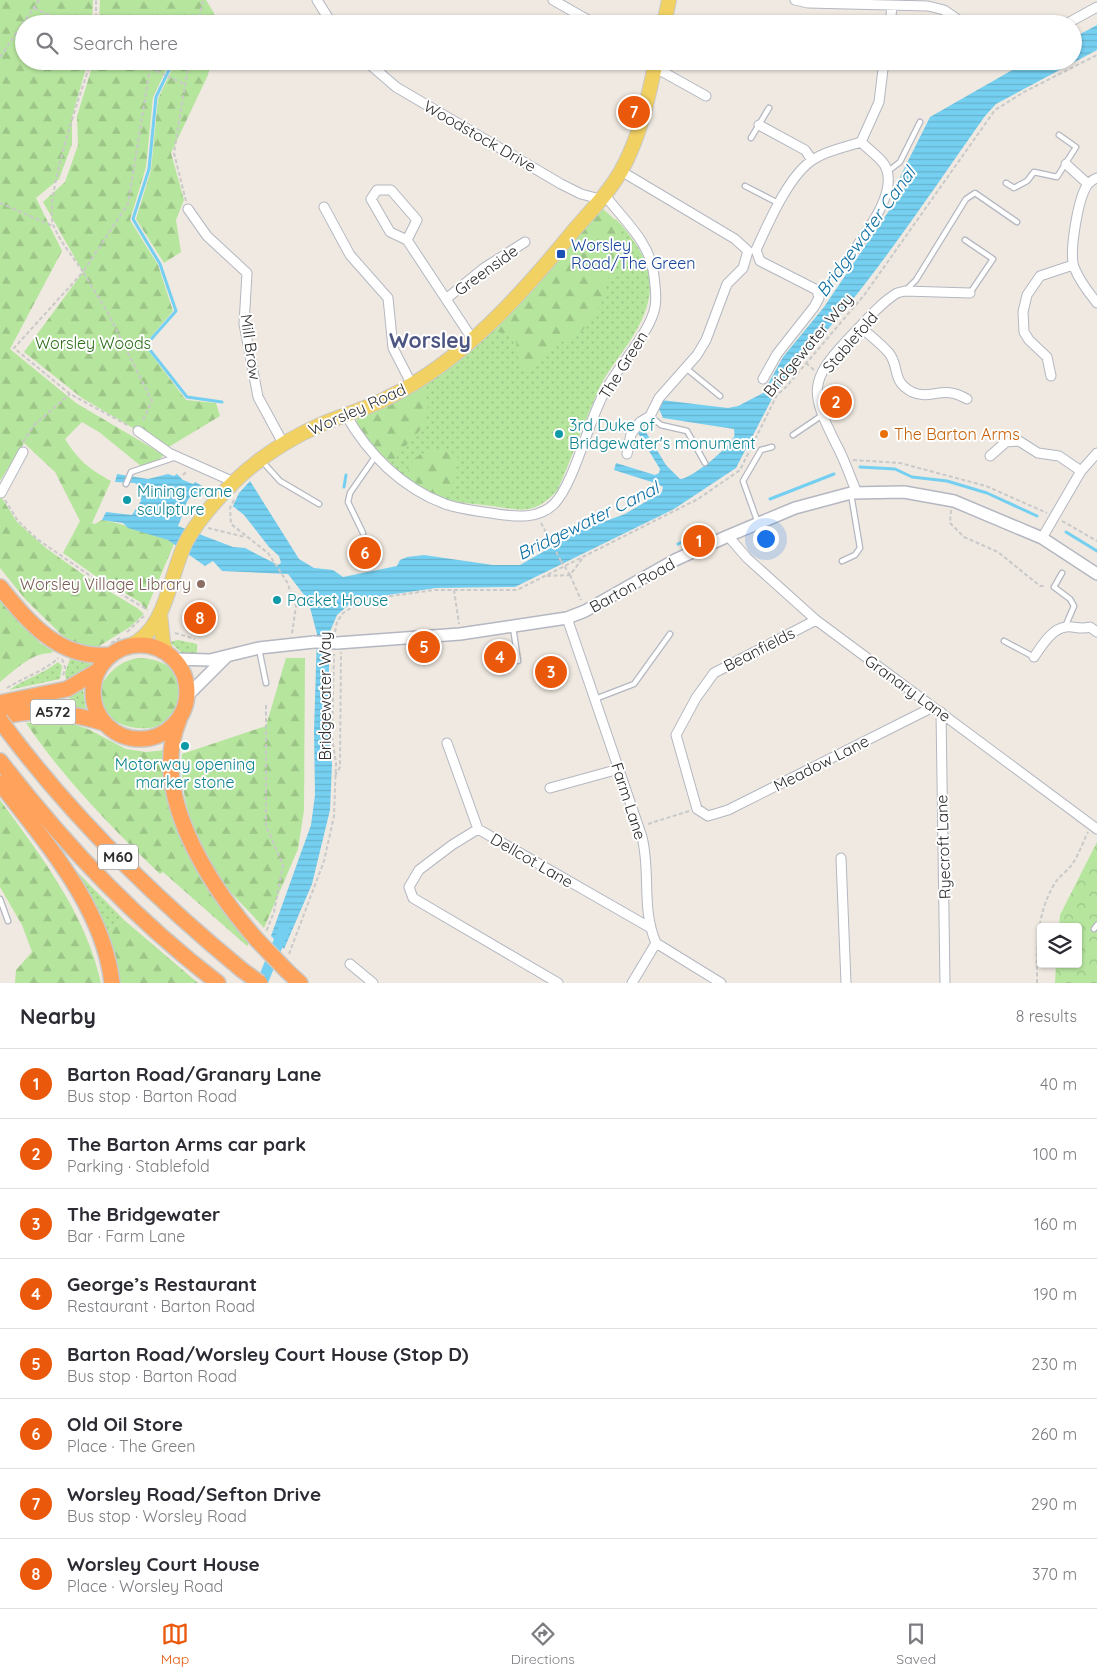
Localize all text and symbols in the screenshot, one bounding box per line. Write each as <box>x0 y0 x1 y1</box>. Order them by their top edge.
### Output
search box <box>15 15 1082 70</box>
icon: search <box>33 29 61 57</box>
text: Search here <box>73 31 178 55</box>
pin: 7 <box>618 93 650 131</box>
street label: Woodstock Drive <box>420 96 540 176</box>
water label: Bridgewater Canal <box>811 161 922 301</box>
place label: Worsley Road/The Green <box>571 235 695 273</box>
street label: Greenside <box>450 240 522 300</box>
marker: Worsley Road/The Green <box>555 248 567 260</box>
street label: Bridgewater Way <box>759 289 857 401</box>
street label: Stablefold <box>818 307 882 377</box>
street label: Mill Brow <box>236 313 266 381</box>
district label: Worsley <box>389 327 471 353</box>
street label: The Green <box>594 327 652 403</box>
park label: Worsley Woods <box>35 333 151 353</box>
street label: Worsley Road <box>305 379 409 439</box>
pin: 2 <box>820 383 852 421</box>
place label: 3rd Duke of Bridgewater's monument <box>569 415 756 453</box>
place label: The Barton Arms <box>894 424 1020 444</box>
marker: 3rd Duke of Bridgewater's monument <box>553 428 565 440</box>
marker: The Barton Arms <box>878 428 890 440</box>
water label: Bridgewater Canal <box>513 475 664 565</box>
place label: Mining crane sculpture <box>137 481 232 519</box>
marker: Mining crane sculpture <box>121 494 133 506</box>
pin: 1 <box>683 522 715 560</box>
your location <box>753 526 779 552</box>
pin: 6 <box>349 534 381 572</box>
street label: Barton Road <box>586 553 678 617</box>
place label: Worsley Village Library <box>20 574 191 594</box>
marker: Worsley Village Library <box>195 578 207 590</box>
place label: Packet House <box>287 590 388 610</box>
marker: Packet House <box>271 594 283 606</box>
pin: 8 <box>184 599 216 637</box>
street label: Beanfields <box>720 623 798 675</box>
pin: 5 <box>408 628 440 666</box>
street label: Bridgewater Way <box>315 631 335 761</box>
pin: 4 <box>484 638 516 676</box>
street label: Granary Lane <box>861 650 955 726</box>
pin: 3 <box>535 653 567 691</box>
road number: A572 <box>30 700 76 724</box>
street label: Meadow Lane <box>770 730 872 796</box>
marker: Motorway opening marker stone <box>179 740 191 752</box>
place label: Motorway opening marker stone <box>115 754 255 792</box>
street label: Farm Lane <box>607 760 651 842</box>
street label: Ryecroft Lane <box>931 794 955 900</box>
street label: Dellcot Lane <box>487 828 577 892</box>
road number: M60 <box>98 844 138 870</box>
map controls <box>1037 923 1082 968</box>
button: layers <box>1037 923 1082 968</box>
text: Nearby <box>20 1003 96 1029</box>
text: 8 results <box>1016 1006 1077 1026</box>
text: Barton Road/Granary Lane <box>67 1062 322 1086</box>
text: 1 <box>33 1074 39 1094</box>
text: 40 m <box>1040 1074 1077 1094</box>
text: Bus stop · Barton Road <box>67 1086 237 1106</box>
text: The Barton Arms car park <box>67 1132 306 1156</box>
text: 2 <box>31 1144 41 1164</box>
text: 100 m <box>1033 1144 1077 1164</box>
text: Parking · Stablefold <box>67 1156 210 1176</box>
text: The Bridgewater <box>67 1202 220 1226</box>
text: 3 <box>32 1214 40 1234</box>
text: 160 m <box>1034 1214 1077 1234</box>
text: Bar · Farm Lane <box>67 1226 185 1246</box>
text: George’s Restaurant <box>67 1272 257 1296</box>
text: 4 <box>31 1284 41 1304</box>
text: 190 m <box>1034 1284 1077 1304</box>
text: Restaurant · Barton Road <box>67 1296 255 1316</box>
text: Barton Road/Worsley Court House (Stop D) <box>67 1342 469 1366</box>
text: 5 <box>31 1354 41 1374</box>
text: 230 m <box>1031 1354 1077 1374</box>
text: Bus stop · Barton Road <box>67 1366 237 1386</box>
text: Old Oil Store <box>67 1412 183 1436</box>
text: 6 <box>32 1424 40 1444</box>
text: 260 m <box>1031 1424 1077 1444</box>
text: Place · The Green <box>67 1436 196 1456</box>
text: Worsley Road/Sefton Drive <box>67 1482 321 1506</box>
text: 7 <box>32 1494 40 1514</box>
text: 290 m <box>1031 1494 1077 1514</box>
text: Bus stop · Worsley Road <box>67 1506 247 1526</box>
text: Worsley Court House <box>67 1552 260 1576</box>
text: 8 <box>32 1564 40 1584</box>
text: 370 m <box>1032 1564 1077 1584</box>
text: Place · Worsley Road <box>67 1576 223 1596</box>
tab: Map <box>161 1620 189 1668</box>
tab: Directions <box>511 1620 575 1668</box>
tab: Saved <box>896 1620 936 1668</box>

